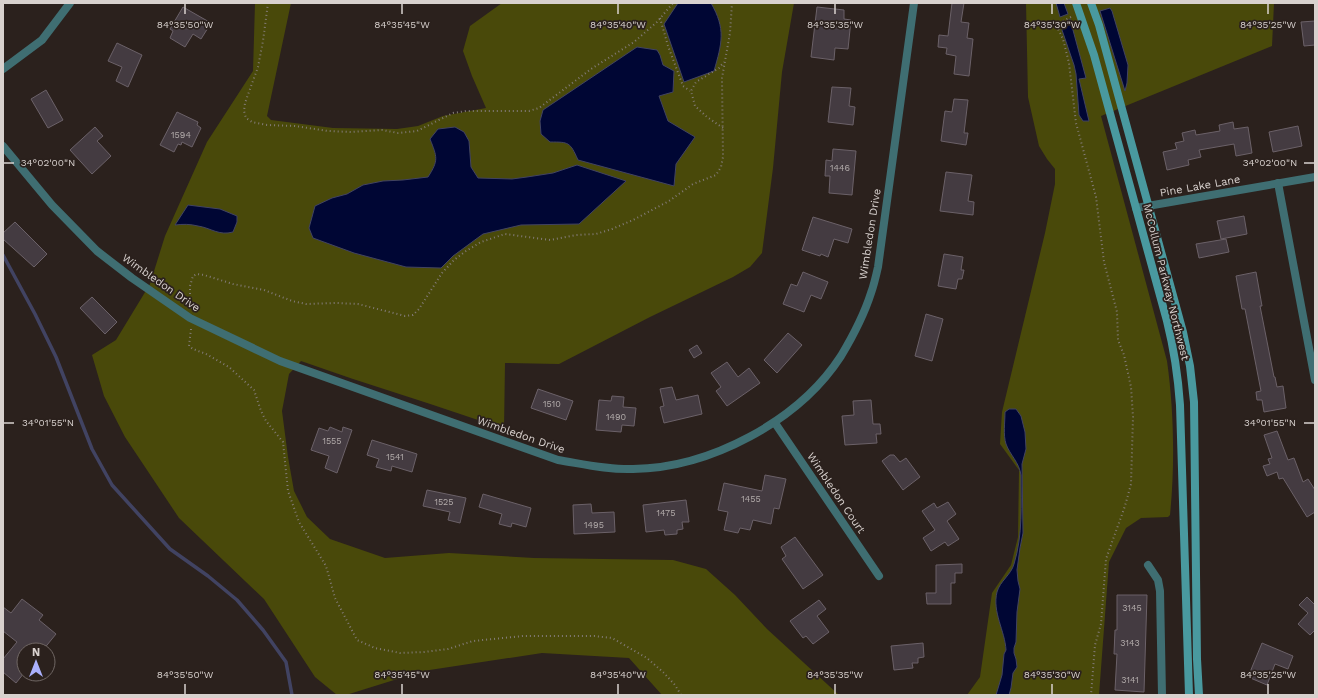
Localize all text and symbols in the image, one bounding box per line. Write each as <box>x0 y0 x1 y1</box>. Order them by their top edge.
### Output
text: 84°35'50"W <box>157 19 214 30</box>
text: 84°35'45"W <box>374 19 430 30</box>
text: 84°35'40"W <box>590 19 646 30</box>
text: 84°35'35"W <box>807 19 863 30</box>
text: 84°35'30"W <box>1024 19 1081 30</box>
text: 84°35'25"W <box>1240 19 1296 30</box>
house number: 1594 <box>171 130 191 140</box>
text: 34°02'00"N <box>21 157 75 168</box>
text: 34°02'00"N <box>1243 157 1297 168</box>
house number: 1446 <box>830 163 850 173</box>
street label: Pine Lake Lane <box>1159 173 1241 199</box>
street label: Wimbledon Drive <box>856 188 884 280</box>
street label: McCollum Parkway Northwest <box>1140 202 1192 362</box>
street label: Wimbledon Drive <box>120 251 202 315</box>
house number: 1510 <box>543 399 561 409</box>
house number: 1490 <box>606 412 626 422</box>
street label: Wimbledon Drive <box>475 414 567 456</box>
text: 34°01'55"N <box>22 417 74 428</box>
text: 34°01'55"N <box>1244 417 1296 428</box>
house number: 1555 <box>322 436 342 446</box>
street label: Wimbledon Court <box>804 450 868 536</box>
house number: 1541 <box>386 452 404 462</box>
house number: 1455 <box>741 494 761 504</box>
house number: 1525 <box>434 497 454 507</box>
house number: 1475 <box>657 508 675 518</box>
house number: 1495 <box>584 520 604 530</box>
house number: 3145 <box>1122 603 1142 613</box>
house number: 3143 <box>1120 638 1140 648</box>
north arrow <box>16 642 56 682</box>
text: N <box>32 646 40 659</box>
text: 84°35'50"W <box>157 669 214 680</box>
text: 84°35'45"W <box>374 669 430 680</box>
text: 84°35'40"W <box>590 669 646 680</box>
text: 84°35'35"W <box>807 669 863 680</box>
text: 84°35'30"W <box>1024 669 1081 680</box>
text: 84°35'25"W <box>1240 669 1296 680</box>
house number: 3141 <box>1121 675 1139 685</box>

